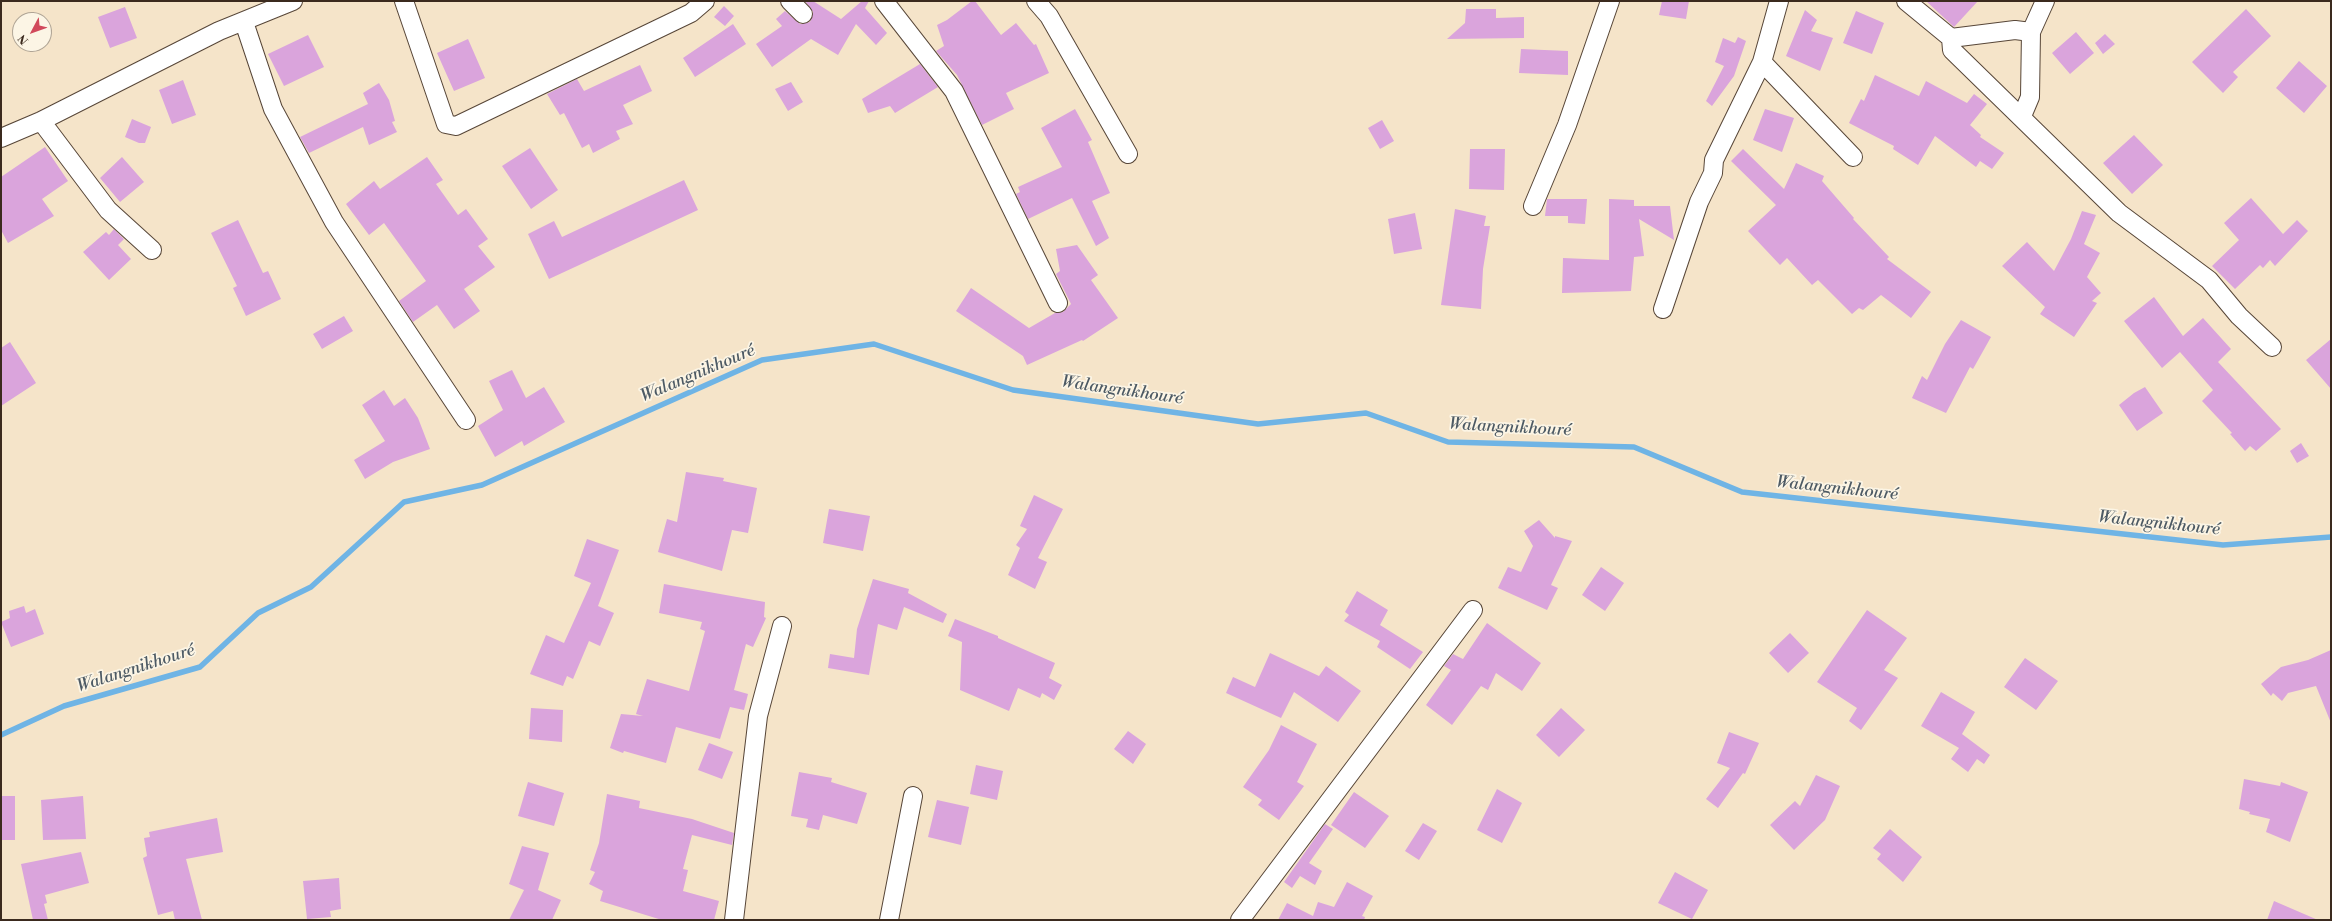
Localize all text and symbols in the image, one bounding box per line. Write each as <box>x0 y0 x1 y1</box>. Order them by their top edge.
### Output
north arrow <box>12 12 52 52</box>
text: N <box>16 31 32 47</box>
water label: Walangnikhouré <box>638 341 758 407</box>
water label: Walangnikhouré <box>1060 372 1184 410</box>
water label: Walangnikhouré <box>1448 415 1572 441</box>
water label: Walangnikhouré <box>1775 472 1899 506</box>
water label: Walangnikhouré <box>2097 507 2221 541</box>
water label: Walangnikhouré <box>75 640 197 698</box>

